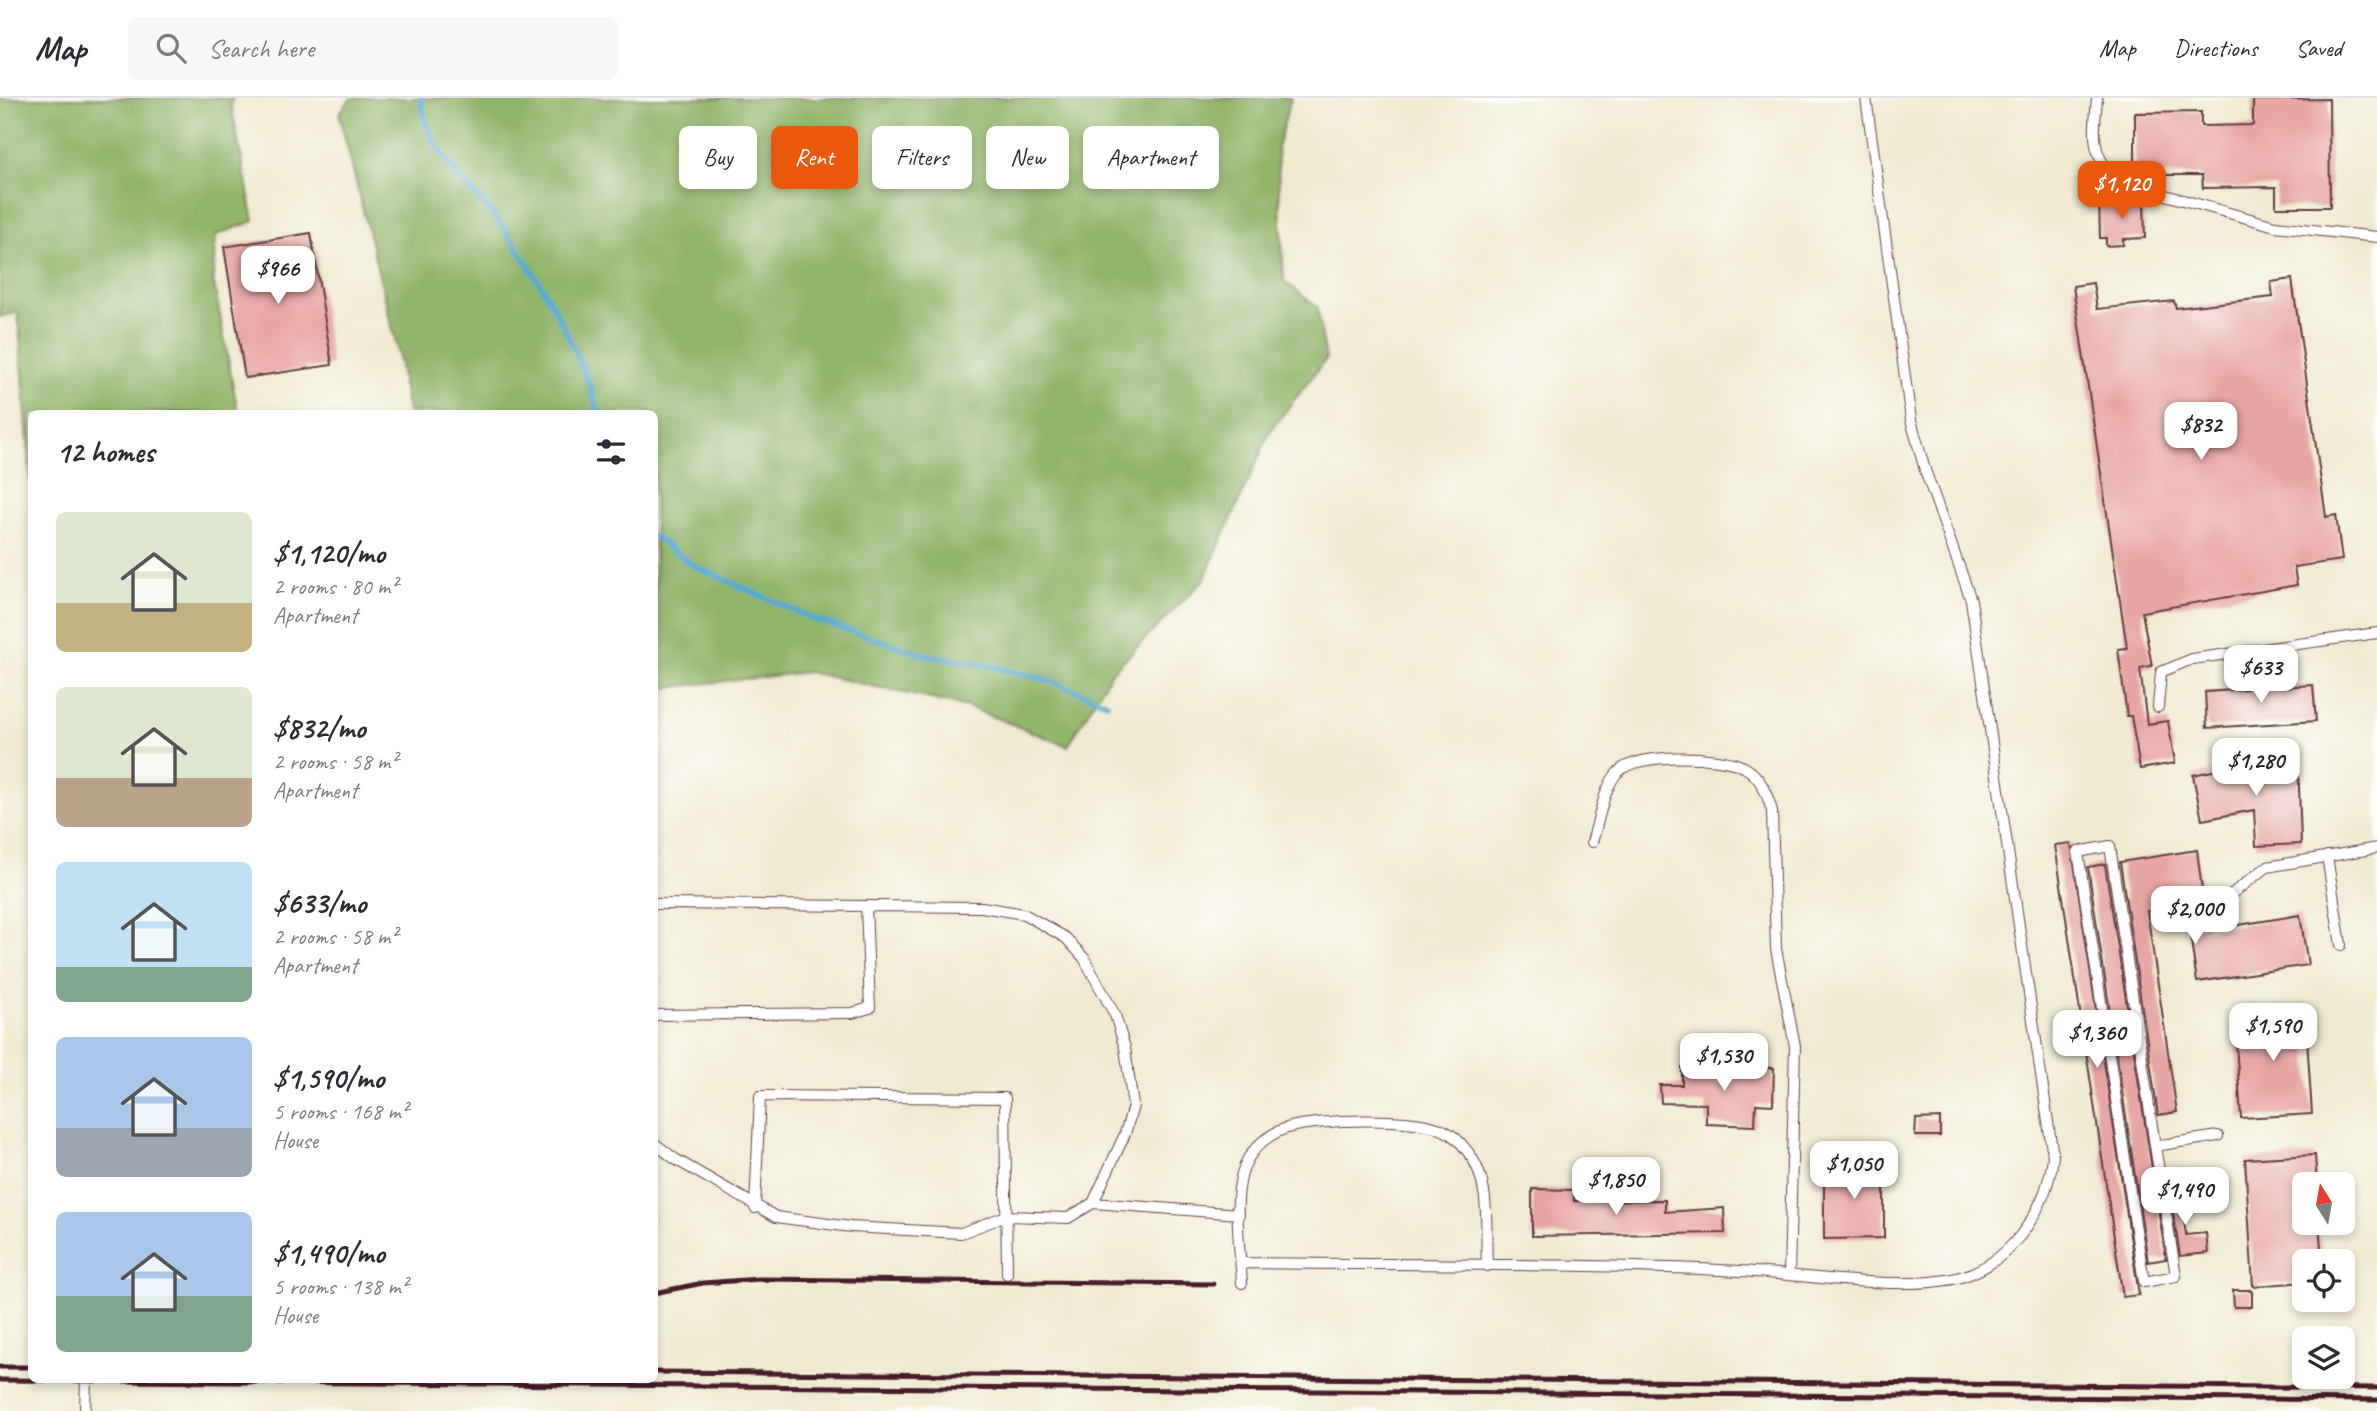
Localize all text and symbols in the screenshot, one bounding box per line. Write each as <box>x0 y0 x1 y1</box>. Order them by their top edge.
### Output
search box <box>128 17 618 80</box>
text: Map <box>35 27 86 69</box>
icon: search <box>152 29 190 67</box>
text: Search here <box>208 32 314 65</box>
text: Map <box>2099 33 2136 63</box>
text: Directions <box>2174 33 2257 63</box>
text: Saved <box>2295 33 2342 63</box>
chip: Buy <box>679 126 757 189</box>
chip: Rent <box>771 126 858 189</box>
chip: Filters <box>872 126 972 189</box>
chip: New <box>986 126 1069 189</box>
chip: Apartment <box>1083 126 1219 189</box>
pin: $1,120 <box>2065 162 2179 221</box>
text: $1,120 <box>2094 169 2150 198</box>
pin: $966 <box>237 246 319 306</box>
text: $966 <box>257 254 299 283</box>
pin: $832 <box>2160 402 2242 462</box>
text: $832 <box>2180 410 2222 439</box>
text: 12 homes <box>56 433 154 471</box>
icon: filters <box>592 433 630 471</box>
text: $1,120/mo <box>273 534 385 572</box>
icon: home <box>112 540 196 624</box>
text: 2 rooms · 80 m² <box>273 572 397 601</box>
text: Apartment <box>273 601 358 630</box>
pin: $633 <box>2220 646 2302 705</box>
text: $633 <box>2240 653 2282 682</box>
text: $832/mo <box>273 709 365 747</box>
icon: home <box>112 715 196 799</box>
pin: $1,280 <box>2199 738 2313 798</box>
text: $1,280 <box>2228 746 2284 775</box>
text: 2 rooms · 58 m² <box>273 747 397 776</box>
text: Apartment <box>273 776 358 805</box>
text: $633/mo <box>273 884 366 922</box>
pin: $2,000 <box>2138 886 2252 946</box>
icon: home <box>112 890 196 974</box>
text: $2,000 <box>2167 894 2223 923</box>
text: 2 rooms · 58 m² <box>273 922 397 951</box>
text: Apartment <box>273 951 358 980</box>
pin: $1,590 <box>2216 1004 2330 1063</box>
pin: $1,360 <box>2040 1010 2154 1070</box>
text: $1,590 <box>2245 1011 2301 1040</box>
text: $1,360 <box>2069 1018 2125 1047</box>
pin: $1,530 <box>1667 1034 1781 1093</box>
text: $1,530 <box>1696 1041 1752 1070</box>
text: $1,590/mo <box>273 1059 384 1097</box>
icon: home <box>112 1065 196 1149</box>
text: 5 rooms · 168 m² <box>273 1097 408 1126</box>
text: House <box>273 1126 318 1155</box>
pin: $1,050 <box>1797 1142 1911 1201</box>
text: $1,050 <box>1826 1149 1882 1178</box>
pin: $1,850 <box>1559 1158 1673 1217</box>
text: $1,850 <box>1588 1165 1644 1194</box>
pin: $1,490 <box>2128 1168 2242 1227</box>
north arrow <box>2292 1172 2356 1236</box>
map controls <box>2292 1172 2355 1389</box>
text: $1,490 <box>2157 1175 2213 1204</box>
text: $1,490/mo <box>273 1234 385 1272</box>
icon: home <box>112 1240 196 1324</box>
button: locate <box>2292 1249 2355 1312</box>
text: 5 rooms · 138 m² <box>273 1272 408 1301</box>
text: House <box>273 1301 318 1330</box>
button: layers <box>2292 1326 2355 1389</box>

